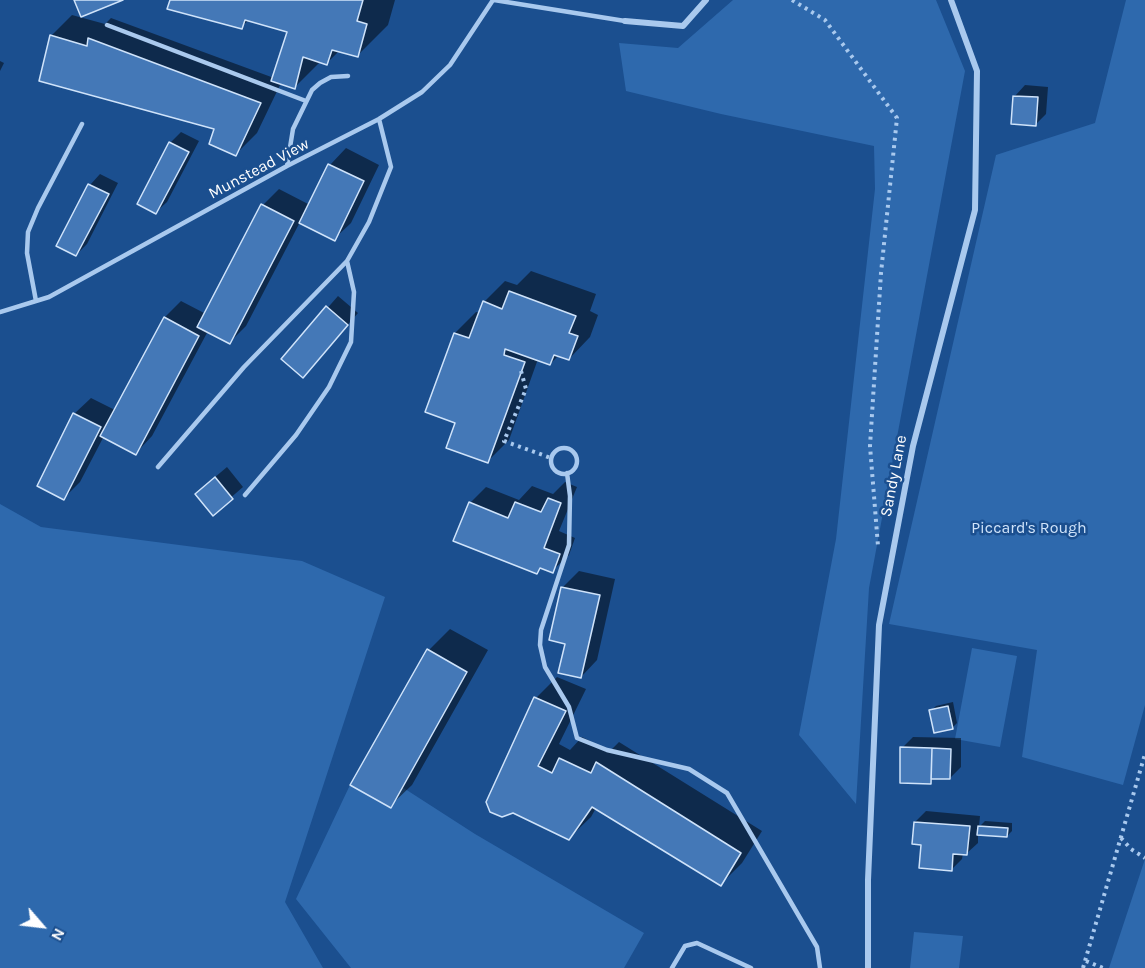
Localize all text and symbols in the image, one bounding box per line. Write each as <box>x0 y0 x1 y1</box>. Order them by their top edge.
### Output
street label: Munstead View <box>205 134 313 204</box>
street label: Sandy Lane <box>877 433 911 519</box>
park label: Piccard's Rough <box>971 518 1087 538</box>
north arrow <box>12 896 72 956</box>
text: N <box>47 925 69 944</box>

